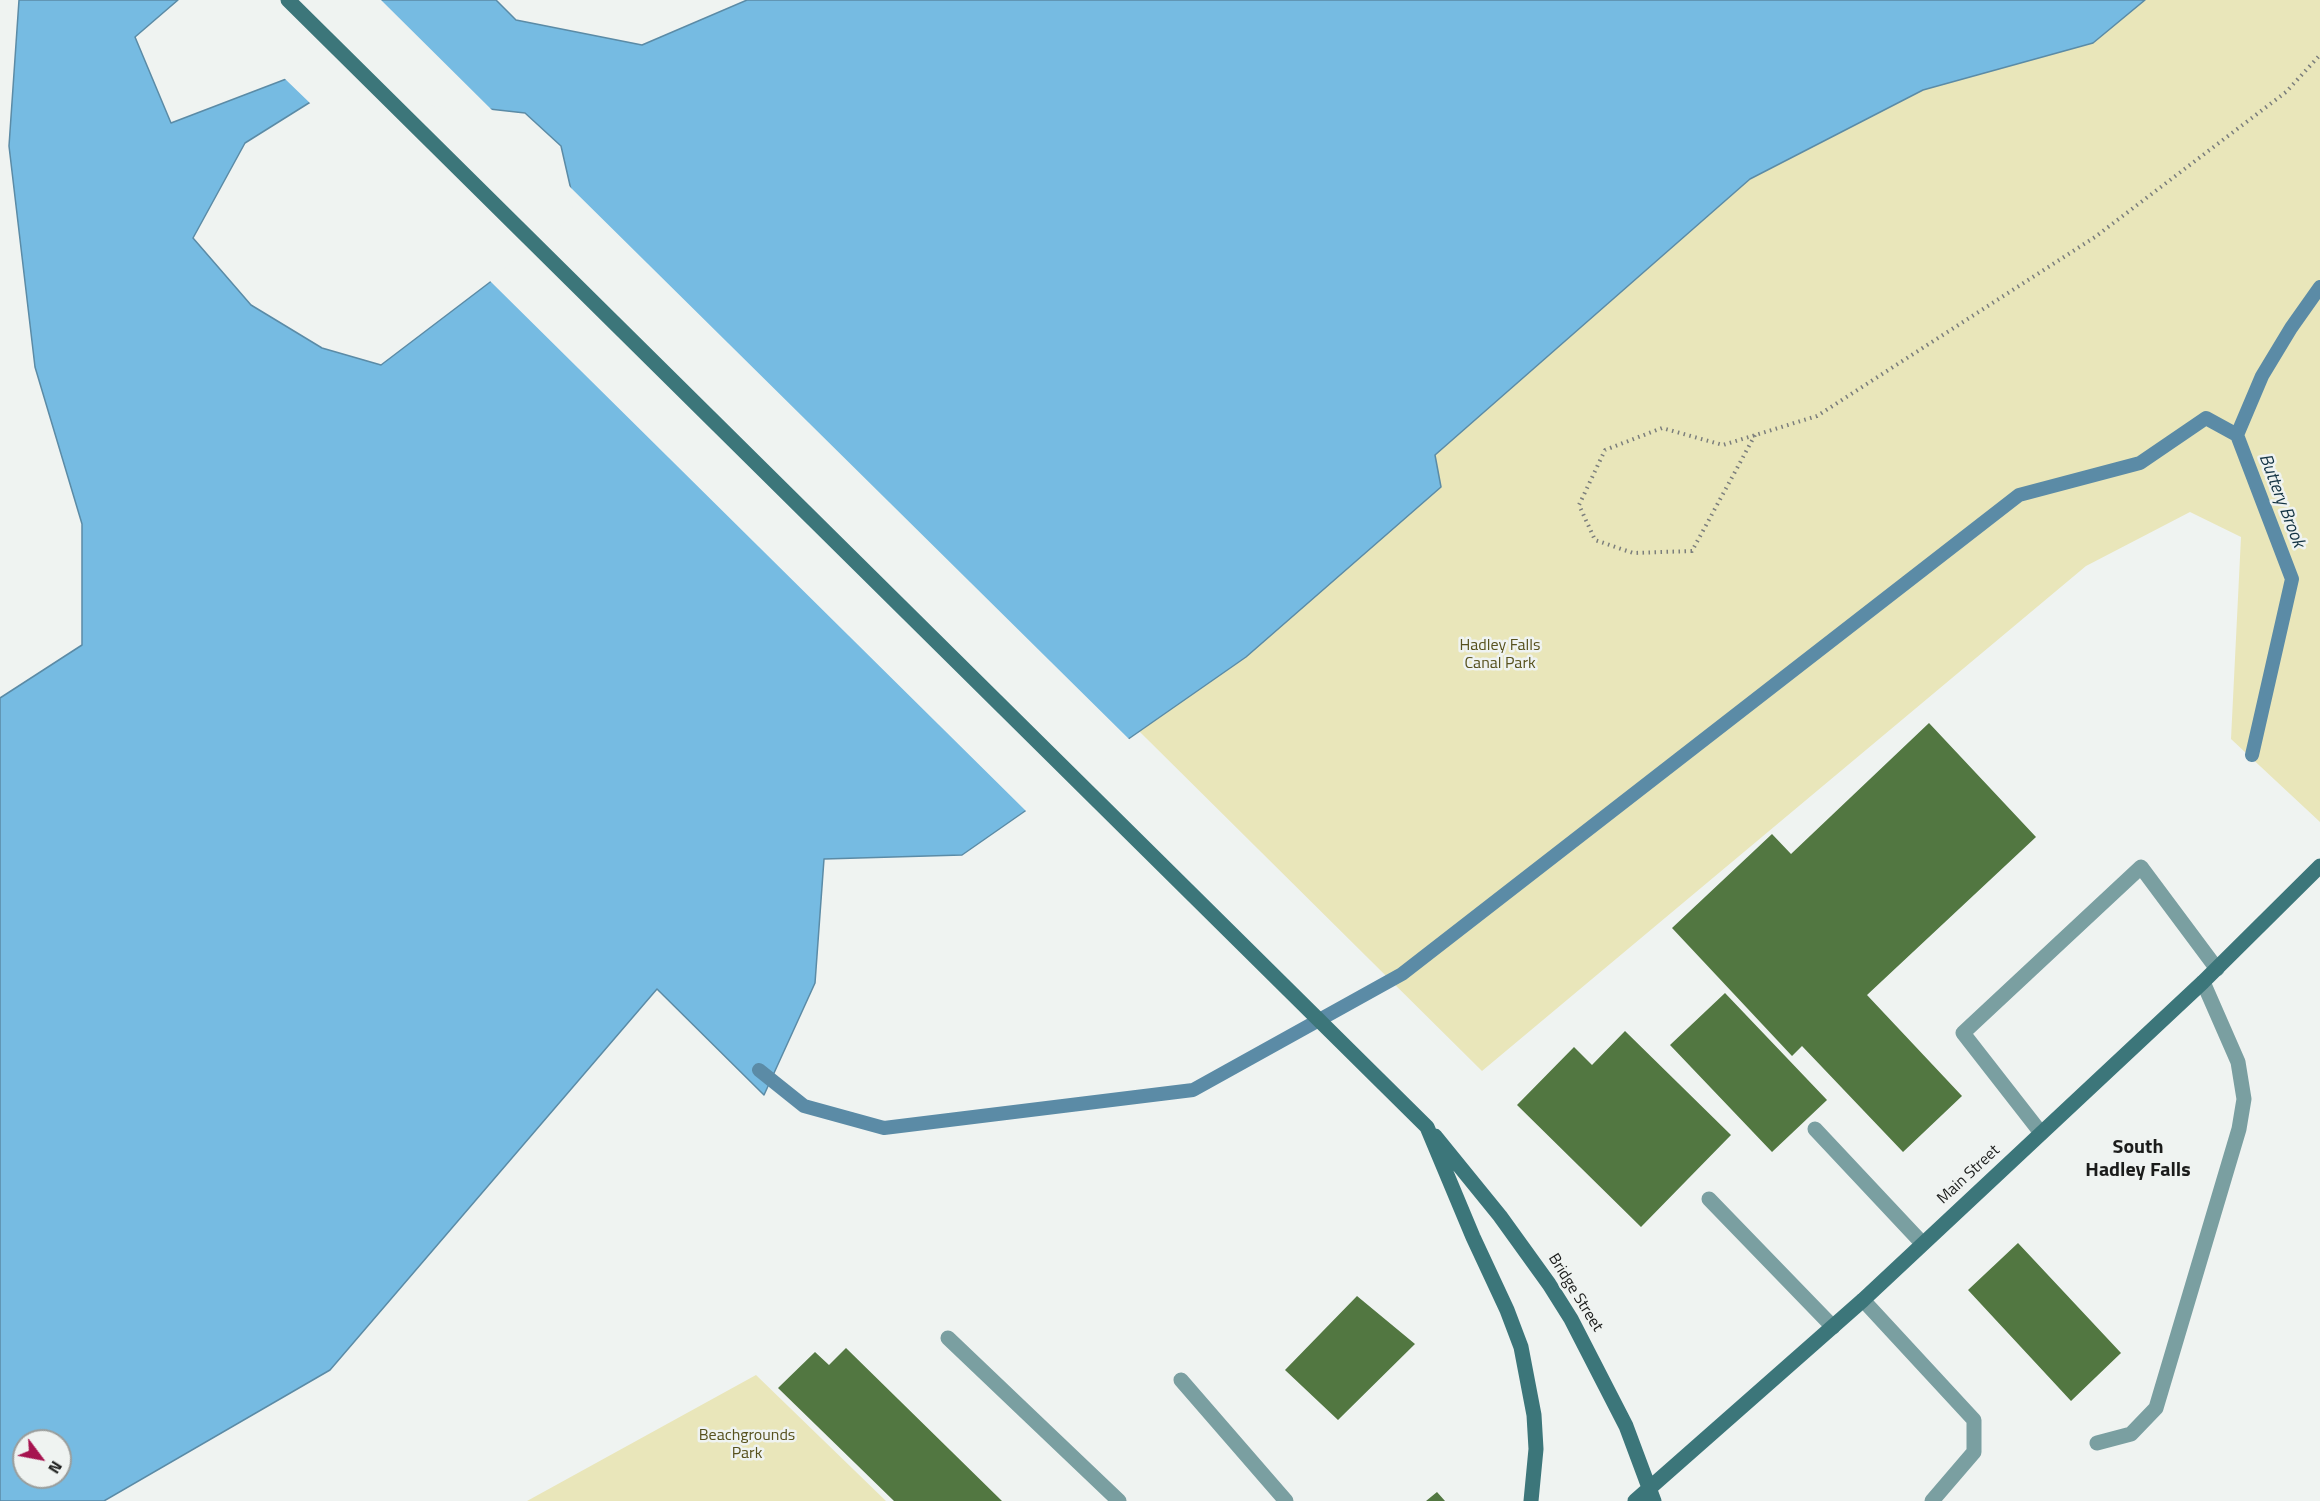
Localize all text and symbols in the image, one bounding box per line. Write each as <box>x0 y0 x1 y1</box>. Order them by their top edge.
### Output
water label: Buttery Brook <box>2253 451 2309 551</box>
park label: Hadley Falls Canal Park <box>1460 636 1540 674</box>
district label: South Hadley Falls <box>2085 1136 2191 1183</box>
street label: Main Street <box>1934 1141 2004 1209</box>
street label: Bridge Street <box>1543 1250 1607 1336</box>
park label: Beachgrounds Park <box>699 1426 795 1464</box>
north arrow <box>12 1429 72 1489</box>
text: N <box>42 1456 69 1479</box>

